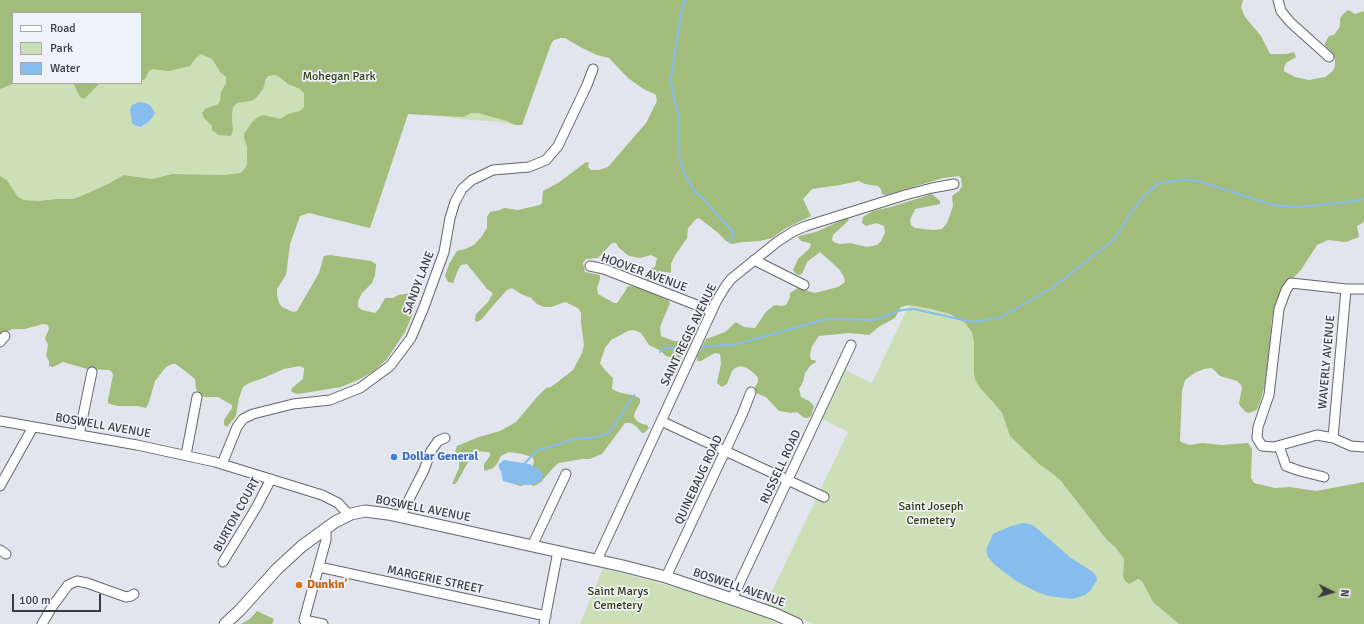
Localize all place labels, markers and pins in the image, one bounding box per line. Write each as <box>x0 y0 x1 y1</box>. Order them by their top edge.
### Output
place label: Dollar General <box>402 450 478 464</box>
marker: Dollar General <box>389 452 399 462</box>
place label: Dunkin' <box>307 578 347 592</box>
marker: Dunkin' <box>294 580 304 590</box>

